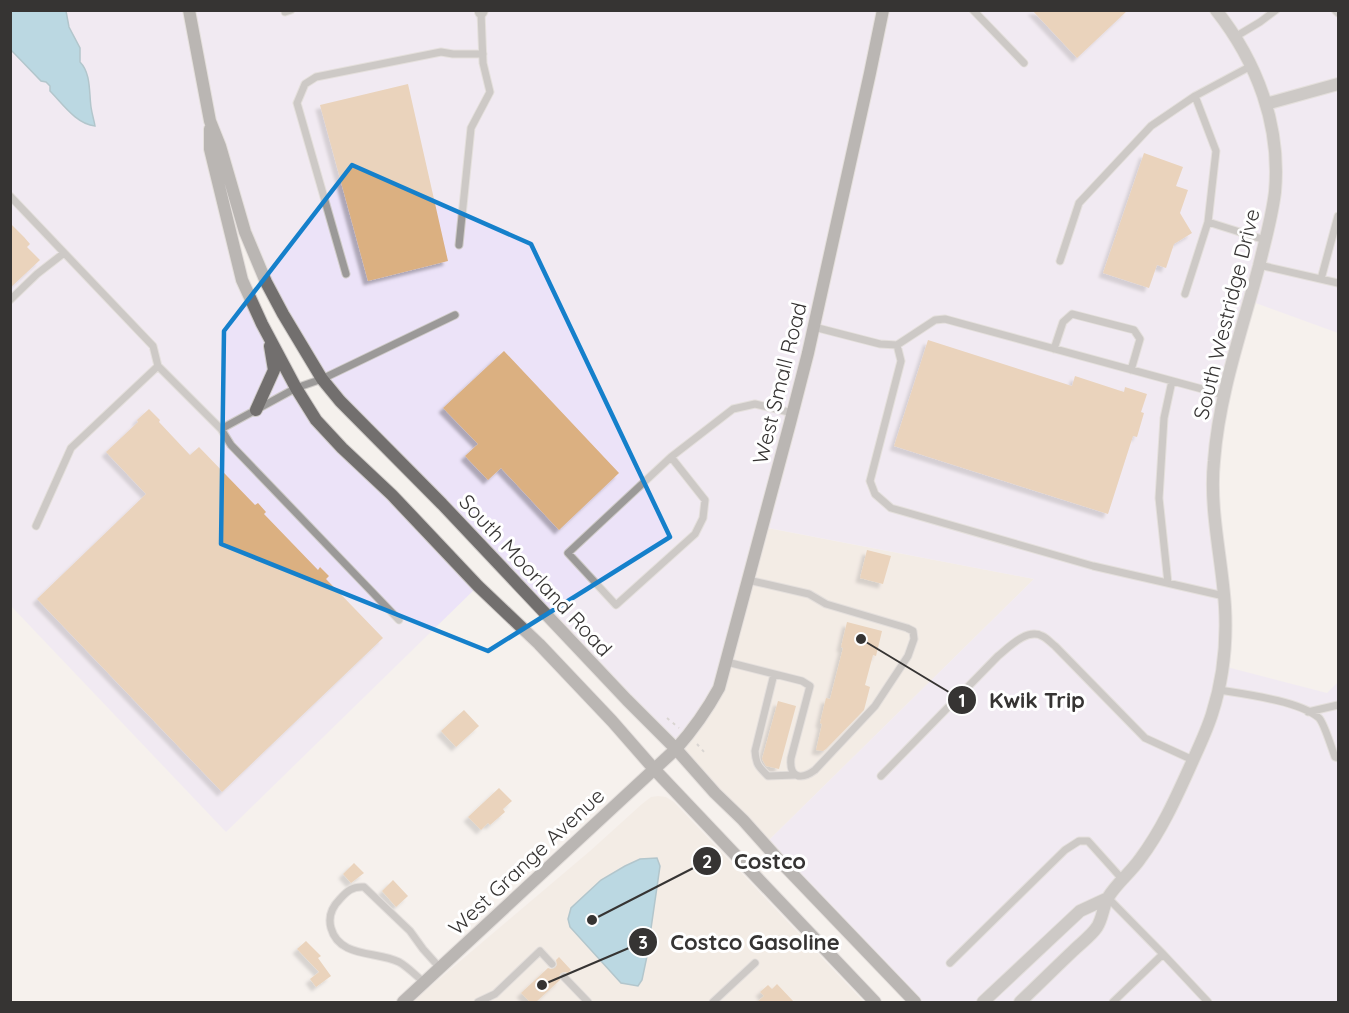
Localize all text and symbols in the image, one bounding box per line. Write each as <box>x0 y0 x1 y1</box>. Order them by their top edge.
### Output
street label: South Westridge Drive <box>1187 206 1265 422</box>
street label: West Small Road <box>746 299 812 467</box>
street label: South Moorland Road <box>454 489 618 661</box>
callout: Kwik Trip <box>947 680 1097 720</box>
text: Kwik Trip <box>989 686 1085 714</box>
text: 1 <box>958 689 966 712</box>
street label: West Grange Avenue <box>443 782 609 940</box>
callout: Costco <box>692 841 818 881</box>
text: Costco <box>734 847 806 875</box>
text: 2 <box>702 850 712 873</box>
callout: Costco Gasoline <box>628 922 852 962</box>
text: Costco Gasoline <box>670 928 840 956</box>
text: 3 <box>638 931 648 954</box>

